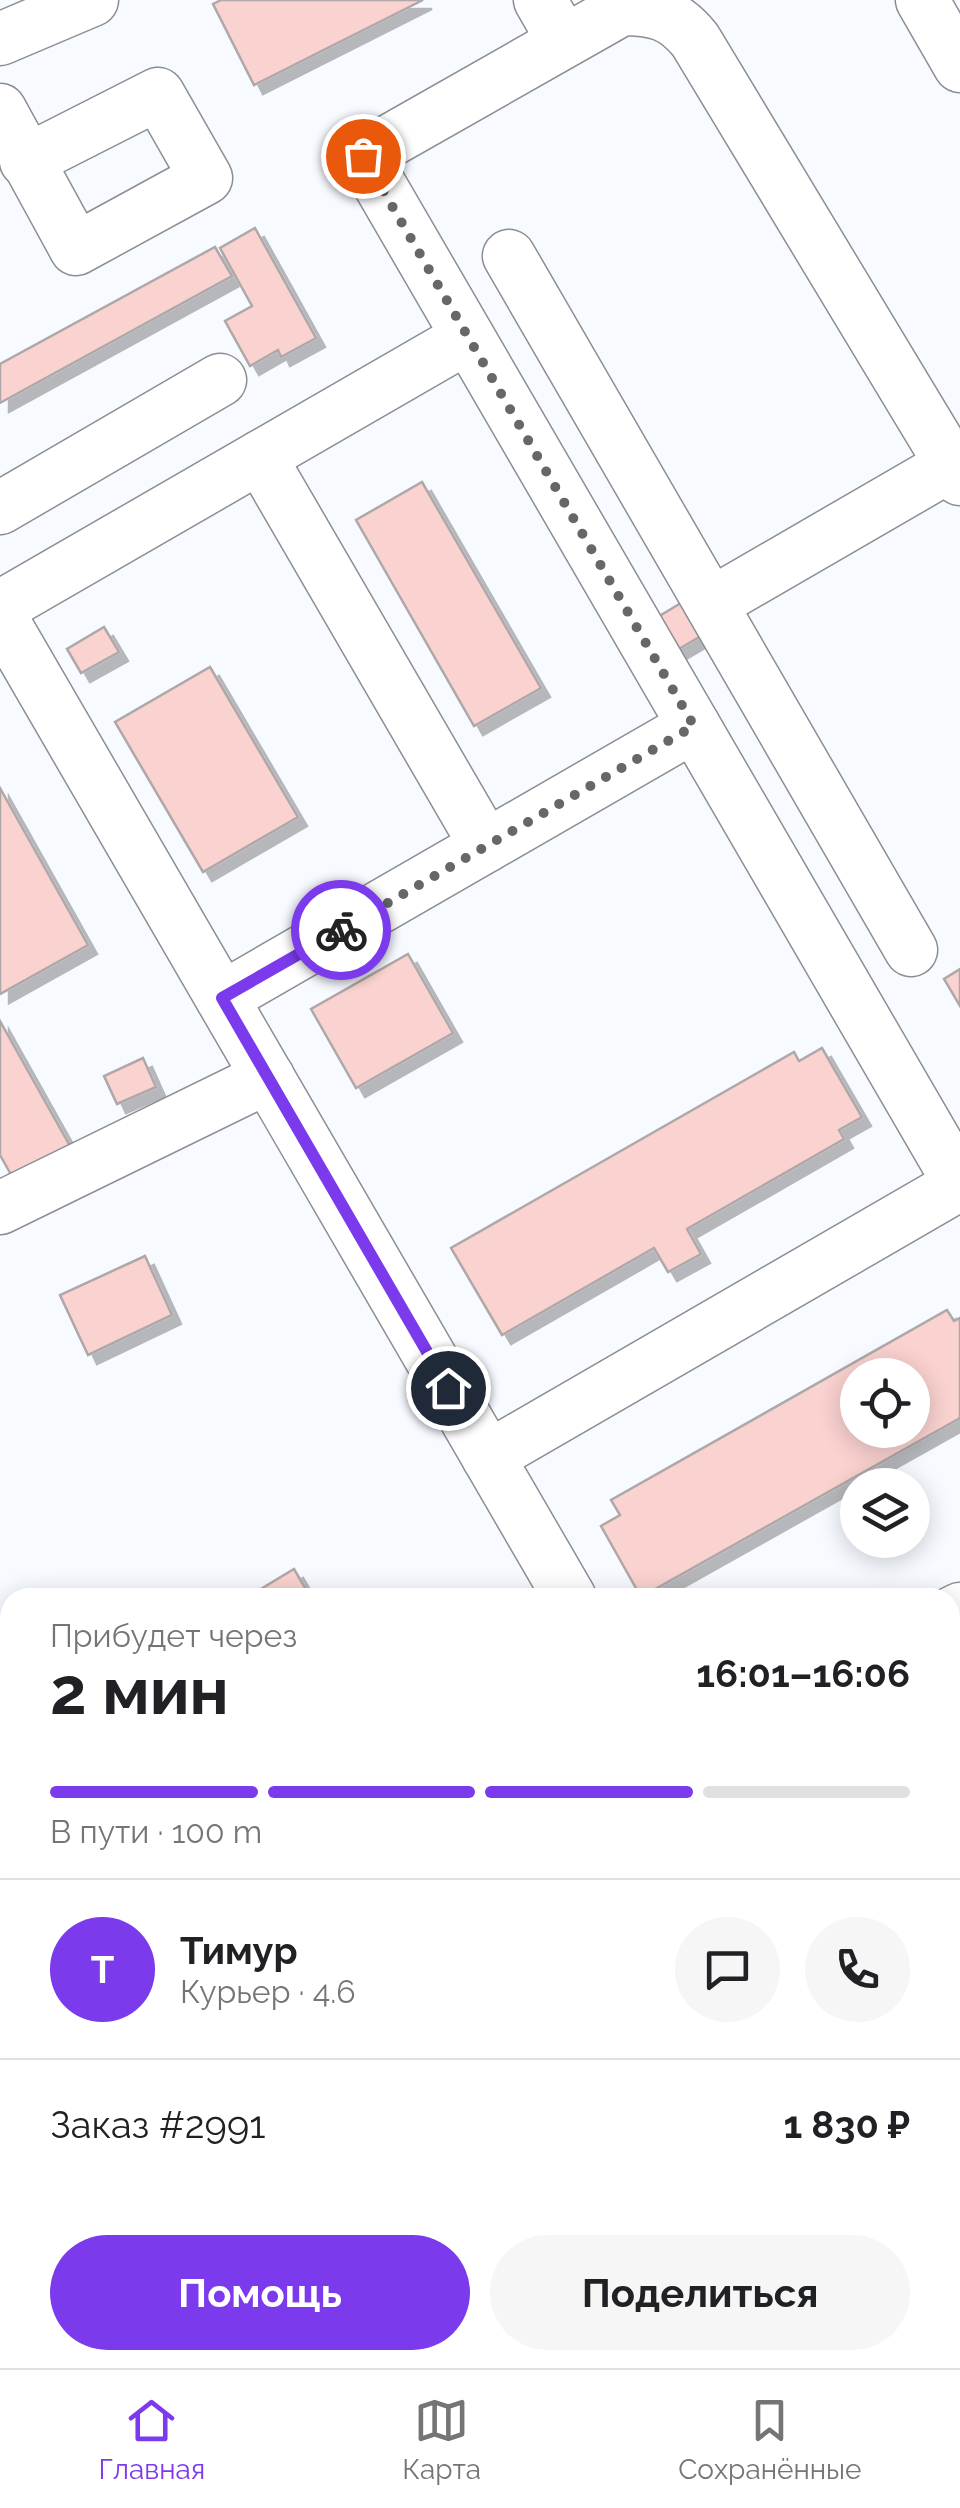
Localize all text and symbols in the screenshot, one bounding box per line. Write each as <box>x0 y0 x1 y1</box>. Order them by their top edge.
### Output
pin <box>321 114 406 199</box>
icon: bag <box>336 129 391 184</box>
courier <box>291 880 391 980</box>
icon: bike <box>314 903 369 958</box>
pin <box>406 1346 491 1431</box>
map controls <box>840 1358 930 1558</box>
button: locate <box>840 1358 930 1448</box>
icon: home <box>421 1361 476 1416</box>
button: layers <box>840 1468 930 1558</box>
text: Прибудет через <box>50 1617 297 1654</box>
text: 16:01–16:06 <box>696 1651 910 1696</box>
text: 2 мин <box>50 1653 229 1729</box>
text: В пути · 100 m <box>50 1813 262 1850</box>
button: chat <box>675 1917 780 2022</box>
button: phone <box>805 1917 910 2022</box>
text: Тимур <box>180 1928 298 1973</box>
text: Т <box>91 1947 114 1992</box>
text: Курьер · 4.6 <box>180 1973 356 2010</box>
text: Заказ #2991 <box>50 2102 265 2147</box>
text: 1 830 ₽ <box>783 2102 910 2147</box>
button: Помощь <box>50 2235 470 2350</box>
button: Поделиться <box>490 2235 910 2350</box>
tab: Главная <box>99 2393 205 2486</box>
tab: Карта <box>402 2393 481 2486</box>
tab: Сохранённые <box>678 2393 861 2486</box>

